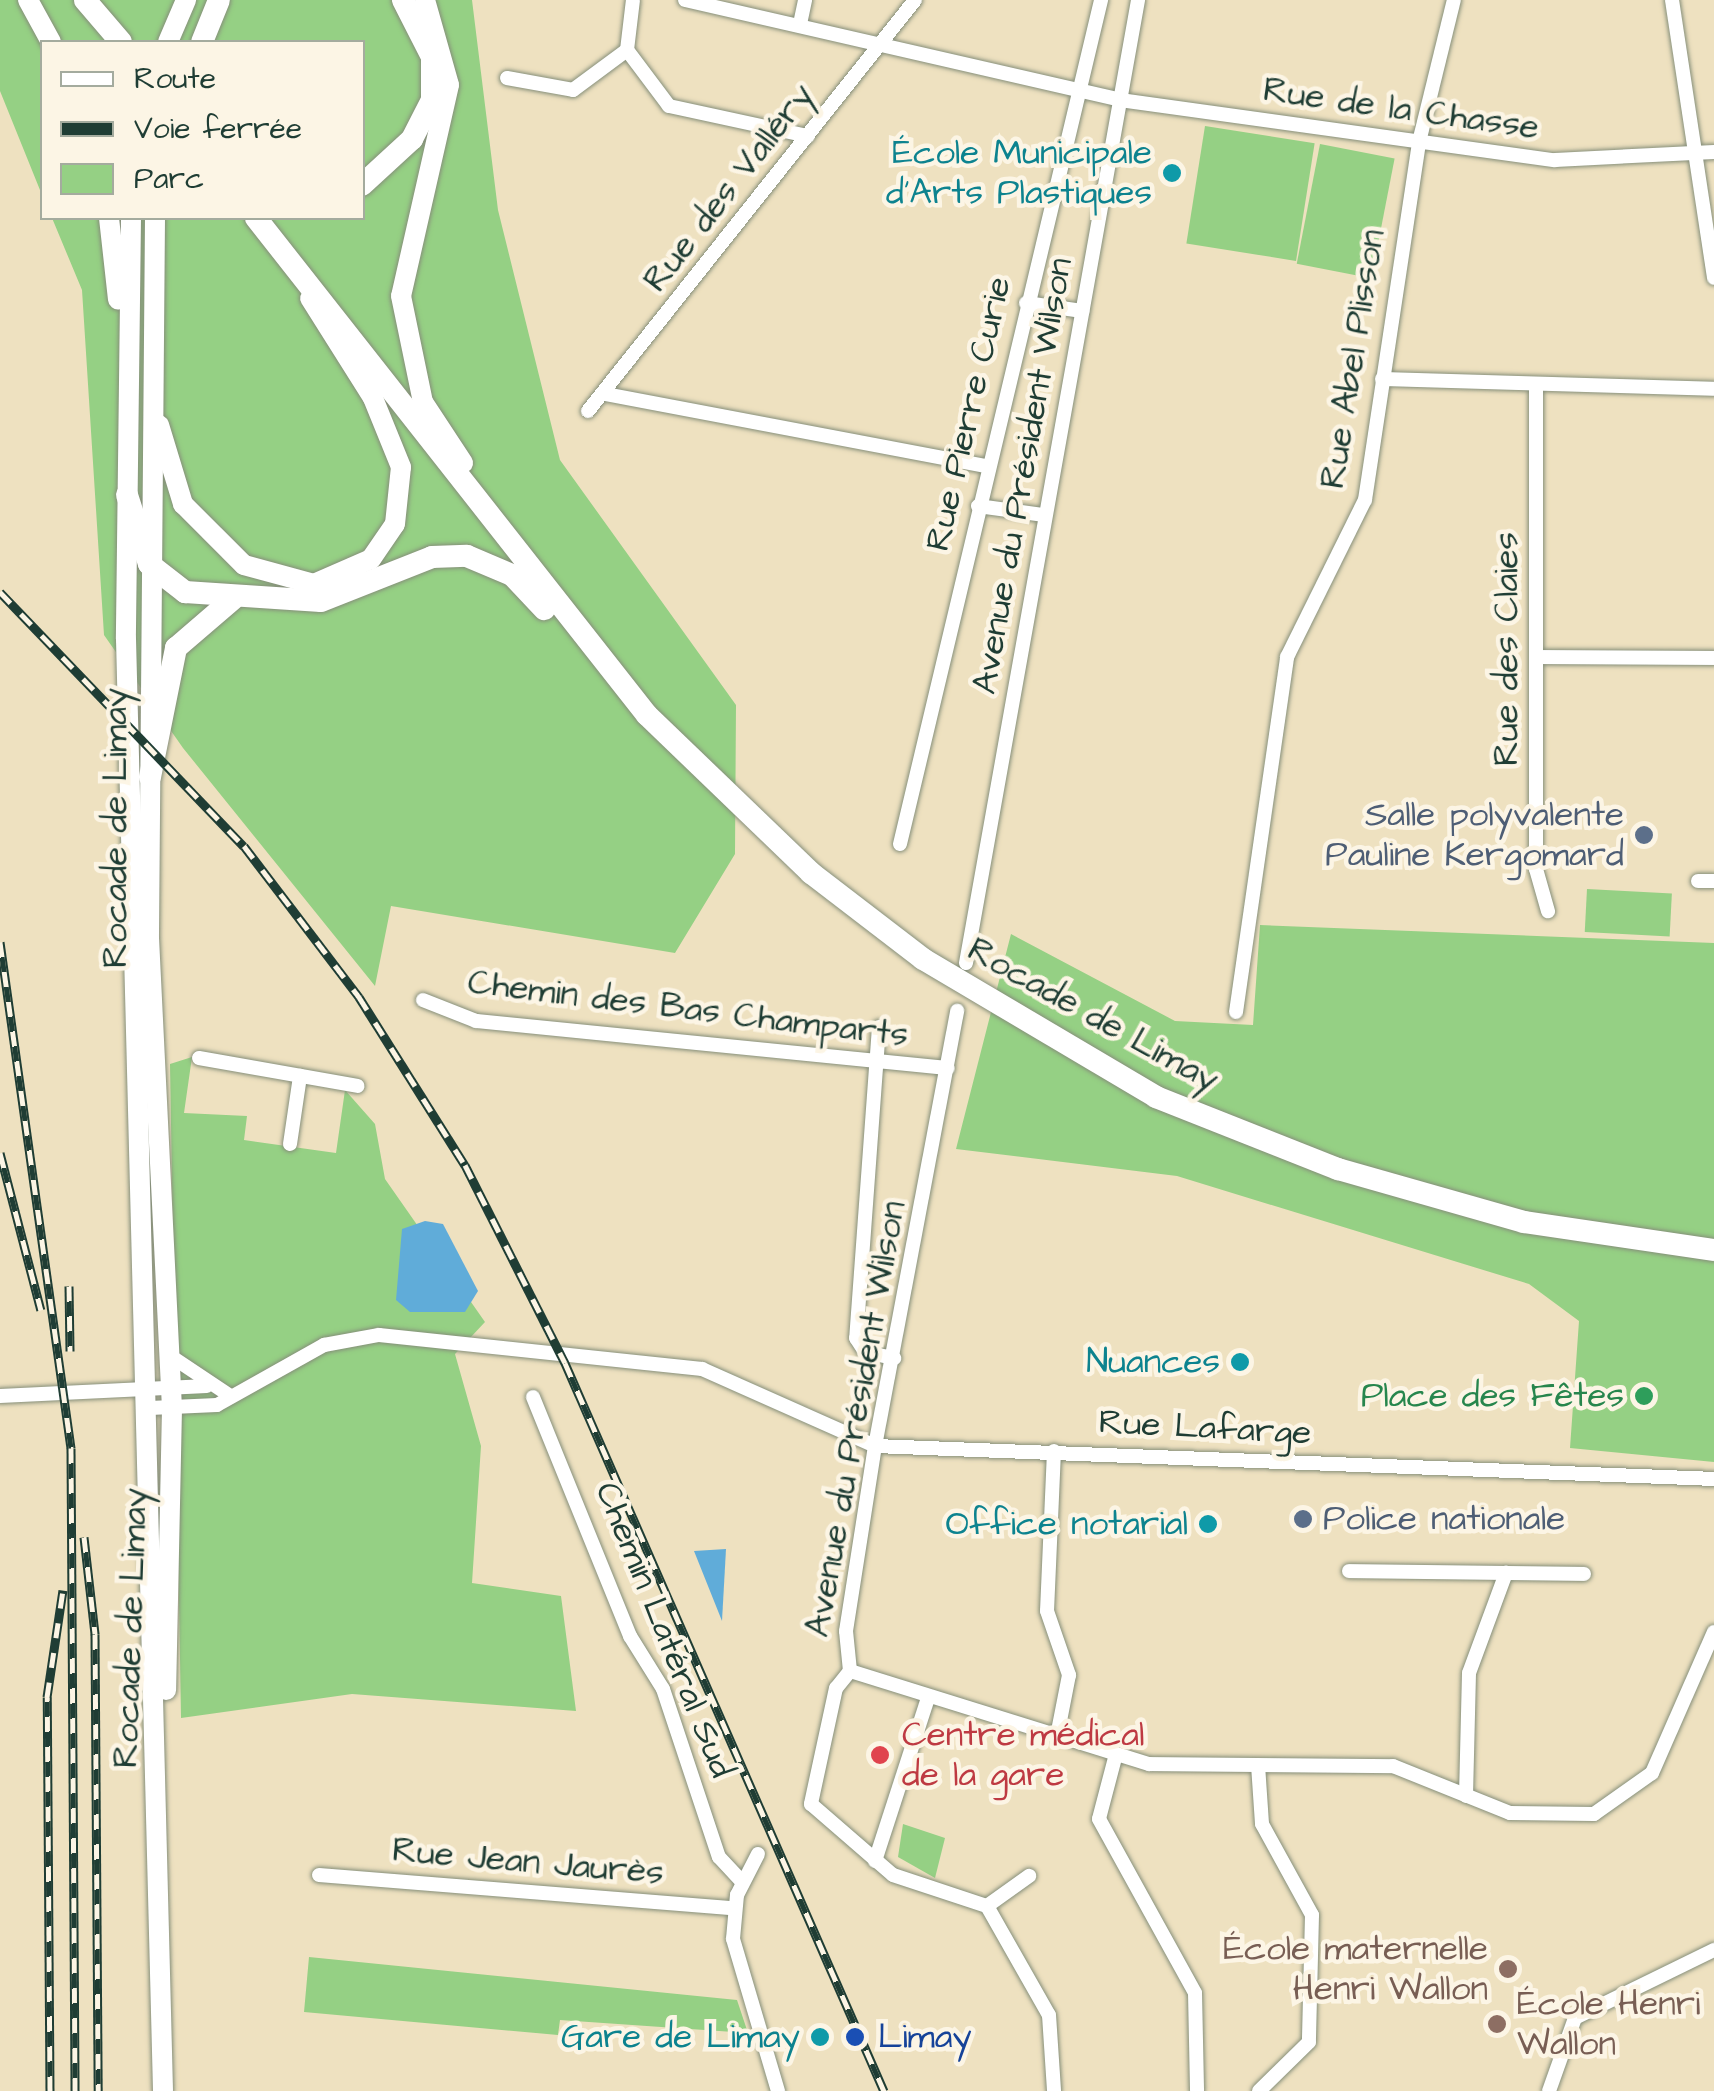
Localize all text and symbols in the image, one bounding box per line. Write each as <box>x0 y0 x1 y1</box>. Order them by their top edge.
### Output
legend <box>40 40 365 220</box>
text: Route <box>134 58 216 100</box>
street label: Rue de la Chasse <box>1260 69 1542 149</box>
street label: Rue des Valléry <box>635 76 823 300</box>
text: Voie ferrée <box>134 108 302 150</box>
place label: École Municipale d'Arts Plastiques <box>886 132 1152 214</box>
text: Parc <box>134 158 204 200</box>
marker: École Municipale d'Arts Plastiques <box>1161 162 1183 184</box>
street label: Rue Abel Plisson <box>1312 227 1394 491</box>
street label: Avenue du Président Wilson <box>964 255 1082 697</box>
street label: Rue Pierre Curie <box>917 273 1021 555</box>
street label: Rue des Claies <box>1486 532 1528 766</box>
street label: Rocade de Limay <box>95 688 137 968</box>
place label: Salle polyvalente Pauline Kergomard <box>1325 794 1624 876</box>
marker: Salle polyvalente Pauline Kergomard <box>1633 824 1655 846</box>
street label: Rocade de Limay <box>960 929 1226 1101</box>
street label: Chemin des Bas Champarts <box>465 961 911 1057</box>
street label: Avenue du Président Wilson <box>797 1198 915 1640</box>
place label: Nuances <box>1086 1341 1220 1383</box>
marker: Nuances <box>1229 1351 1251 1373</box>
place label: Place des Fêtes <box>1361 1375 1624 1417</box>
marker: Place des Fêtes <box>1633 1385 1655 1407</box>
street label: Rue Lafarge <box>1098 1401 1312 1455</box>
street label: Chemin Latéral Sud <box>586 1476 742 1784</box>
street label: Rocade de Limay <box>105 1487 157 1769</box>
place label: Police nationale <box>1323 1498 1565 1540</box>
place label: Office notarial <box>946 1503 1188 1545</box>
marker: Police nationale <box>1292 1508 1314 1530</box>
marker: Office notarial <box>1197 1513 1219 1535</box>
place label: Centre médical de la gare <box>902 1714 1145 1796</box>
marker: Centre médical de la gare <box>867 1742 893 1768</box>
street label: Rue Jean Jaurès <box>390 1829 666 1895</box>
place label: École maternelle Henri Wallon <box>1223 1928 1488 2010</box>
marker: École maternelle Henri Wallon <box>1497 1958 1519 1980</box>
place label: École Henri Wallon <box>1517 1983 1700 2065</box>
marker: École Henri Wallon <box>1486 2013 1508 2035</box>
place label: Gare de Limay <box>561 2016 800 2058</box>
place label: Limay <box>878 2016 972 2058</box>
marker: Limay <box>842 2024 868 2050</box>
marker: Gare de Limay <box>809 2026 831 2048</box>

